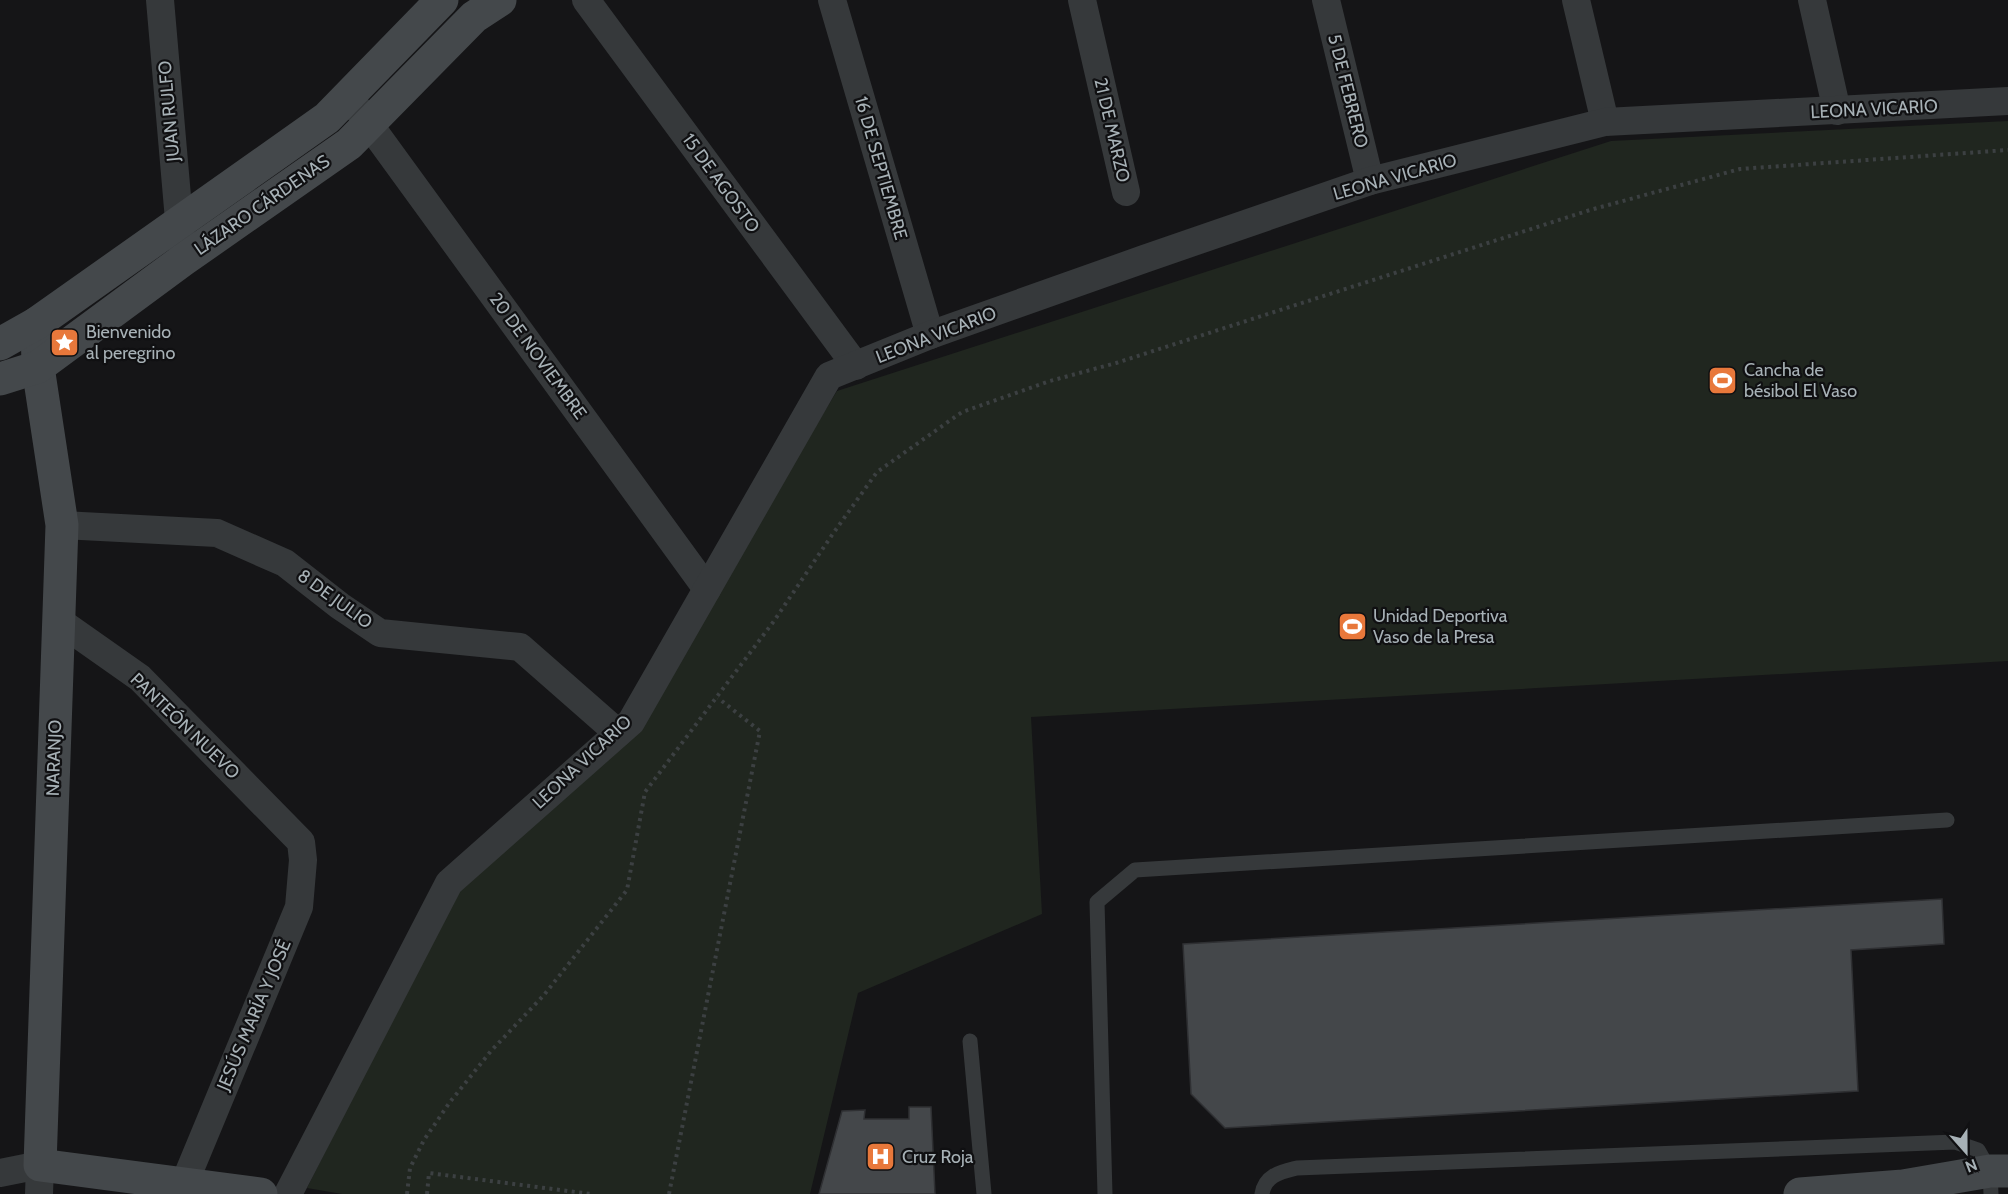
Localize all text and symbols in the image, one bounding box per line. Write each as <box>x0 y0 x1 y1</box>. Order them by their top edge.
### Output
street label: 5 DE FEBRERO <box>1323 32 1373 150</box>
street label: JUAN RULFO <box>154 60 184 163</box>
street label: 21 DE MARZO <box>1089 76 1135 184</box>
street label: 16 DE SEPTIEMBRE <box>850 94 912 242</box>
street label: LEONA VICARIO <box>1810 95 1938 123</box>
street label: 15 DE AGOSTO <box>678 129 764 237</box>
street label: LEONA VICARIO <box>1331 149 1459 205</box>
street label: LÁZARO CÁRDENAS <box>190 150 334 260</box>
street label: 20 DE NOVIEMBRE <box>485 288 591 424</box>
street label: LEONA VICARIO <box>873 302 1000 368</box>
place label: Bienvenido al peregrino <box>86 321 175 364</box>
place icon: Bienvenido al peregrino <box>49 326 81 358</box>
place label: Cancha de bésibol El Vaso <box>1744 359 1857 402</box>
sports icon: Cancha de bésibol El Vaso <box>1707 364 1739 396</box>
street label: 8 DE JULIO <box>293 564 377 634</box>
place label: Unidad Deportiva Vaso de la Presa <box>1373 605 1508 648</box>
sports icon: Unidad Deportiva Vaso de la Presa <box>1336 610 1368 642</box>
street label: PANTEÓN NUEVO <box>126 668 244 784</box>
street label: LEONA VICARIO <box>528 710 636 814</box>
street label: NARANJO <box>42 719 66 797</box>
street label: JESÚS MARÍA Y JOSÉ <box>212 936 296 1095</box>
north arrow <box>1936 1122 1996 1182</box>
hospital icon: Cruz Roja <box>865 1141 897 1173</box>
place label: Cruz Roja <box>902 1146 974 1168</box>
text: N <box>1963 1155 1980 1176</box>

